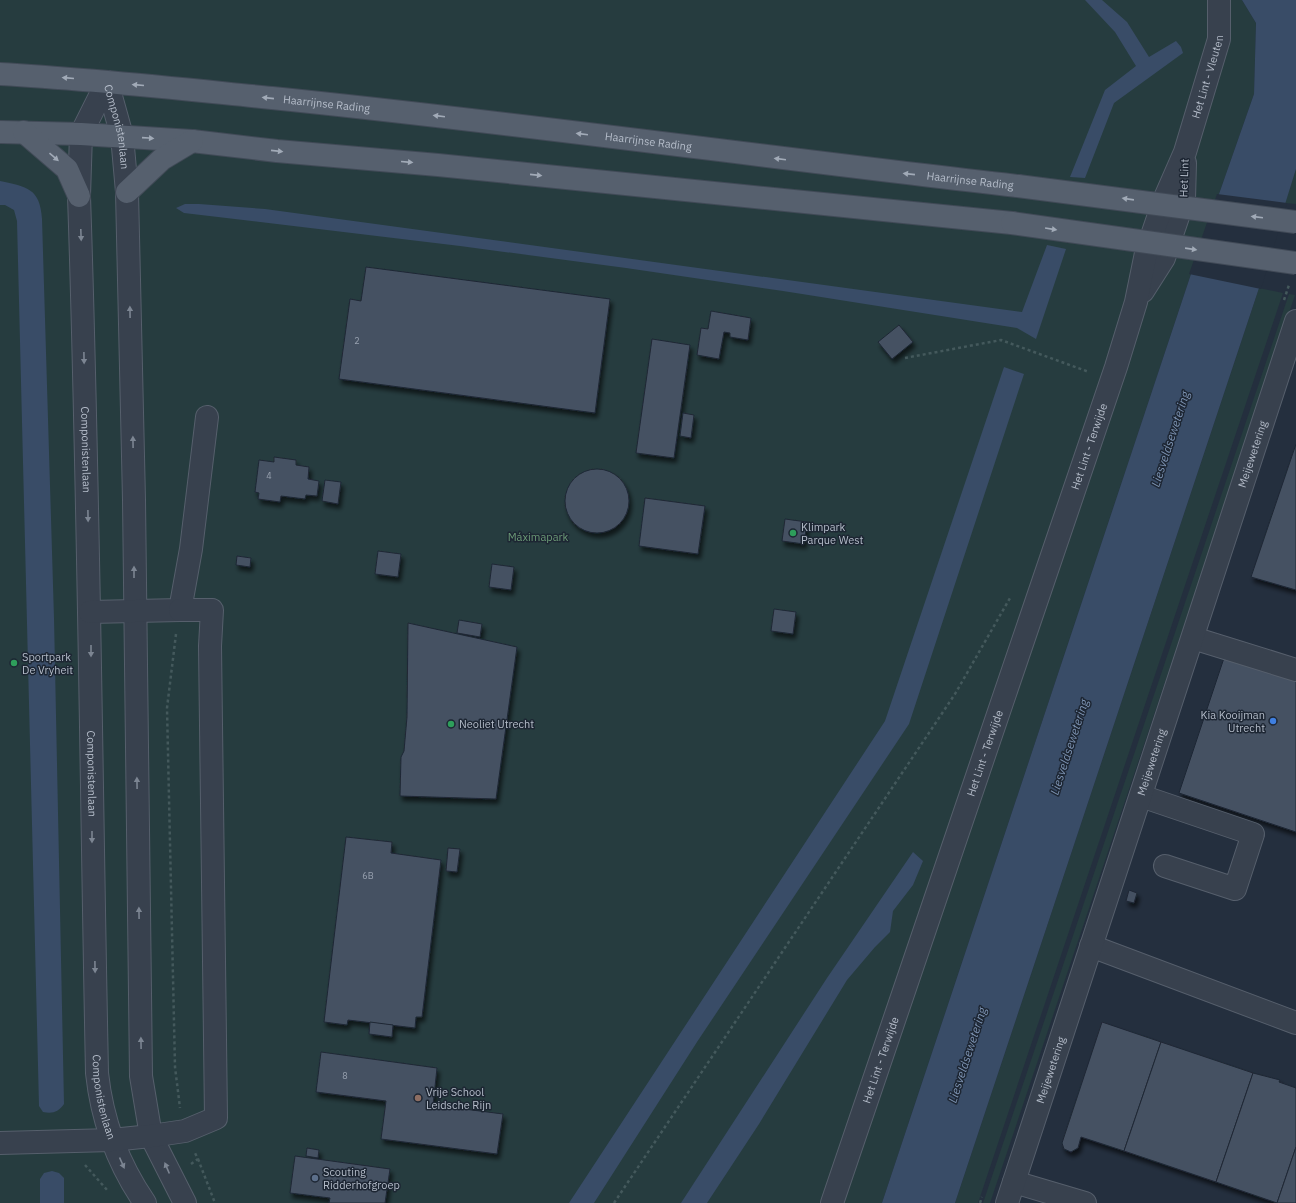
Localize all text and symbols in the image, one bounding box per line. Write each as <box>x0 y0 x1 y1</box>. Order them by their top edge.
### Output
street label: Het Lint - Vleuten <box>1189 35 1226 120</box>
one-way arrow <box>62 75 74 82</box>
one-way arrow <box>132 82 144 88</box>
street label: Componistenlaan <box>101 83 132 170</box>
street label: Haarrijnse Rading <box>282 92 371 115</box>
one-way arrow <box>262 94 274 101</box>
one-way arrow <box>433 113 445 119</box>
street label: Haarrijnse Rading <box>604 129 693 154</box>
one-way arrow <box>576 131 588 137</box>
one-way arrow <box>142 135 155 141</box>
one-way arrow <box>271 148 283 154</box>
one-way arrow <box>49 152 59 161</box>
one-way arrow <box>774 156 786 162</box>
street label: Het Lint <box>1176 158 1192 198</box>
one-way arrow <box>401 159 413 166</box>
street label: Haarrijnse Rading <box>926 168 1014 192</box>
one-way arrow <box>903 171 915 177</box>
one-way arrow <box>530 172 542 179</box>
one-way arrow <box>1122 196 1135 203</box>
one-way arrow <box>1251 214 1263 220</box>
one-way arrow <box>1045 226 1057 232</box>
one-way arrow <box>77 229 84 241</box>
one-way arrow <box>1185 246 1197 252</box>
one-way arrow <box>127 305 133 318</box>
house number: 2 <box>354 335 360 346</box>
one-way arrow <box>81 352 88 364</box>
water label: Liesveldsewetering <box>1147 388 1193 489</box>
street label: Het Lint - Terwijde <box>1068 401 1110 492</box>
street label: Componistenlaan <box>78 406 94 493</box>
street label: Meijewetering <box>1235 419 1270 489</box>
one-way arrow <box>130 435 136 448</box>
house number: 4 <box>266 470 272 481</box>
one-way arrow <box>85 510 91 523</box>
place label: Klimpark Parque West <box>801 520 864 547</box>
marker: Klimpark Parque West <box>788 528 798 538</box>
park label: Máximapark <box>508 530 569 544</box>
one-way arrow <box>131 566 138 578</box>
one-way arrow <box>88 645 94 658</box>
place label: Sportpark De Vryheit <box>22 650 73 677</box>
marker: Sportpark De Vryheit <box>9 658 19 668</box>
water label: Liesveldsewetering <box>1046 696 1092 797</box>
street label: Het Lint - Terwijde <box>964 708 1006 798</box>
place label: Kia Kooijman Utrecht <box>1201 708 1265 735</box>
marker: Kia Kooijman Utrecht <box>1268 716 1278 726</box>
place label: Neoliet Utrecht <box>459 717 534 731</box>
marker: Neoliet Utrecht <box>446 719 456 729</box>
street label: Meijewetering <box>1134 727 1169 797</box>
street label: Componistenlaan <box>84 730 99 817</box>
one-way arrow <box>134 776 140 789</box>
one-way arrow <box>89 831 95 844</box>
house number: 6B <box>362 870 374 881</box>
one-way arrow <box>136 906 142 919</box>
one-way arrow <box>91 961 98 973</box>
water label: Liesveldsewetering <box>944 1004 990 1105</box>
street label: Het Lint - Terwijde <box>859 1015 902 1105</box>
street label: Meijewetering <box>1033 1035 1068 1105</box>
one-way arrow <box>137 1037 144 1049</box>
street label: Componistenlaan <box>90 1054 119 1141</box>
house number: 8 <box>342 1070 348 1081</box>
place label: Vrije School Leidsche Rijn <box>426 1085 491 1112</box>
marker: Vrije School Leidsche Rijn <box>413 1093 423 1103</box>
one-way arrow <box>119 1157 125 1168</box>
one-way arrow <box>163 1162 169 1174</box>
place label: Scouting Ridderhofgroep <box>323 1165 400 1192</box>
marker: Scouting Ridderhofgroep <box>310 1173 320 1183</box>

